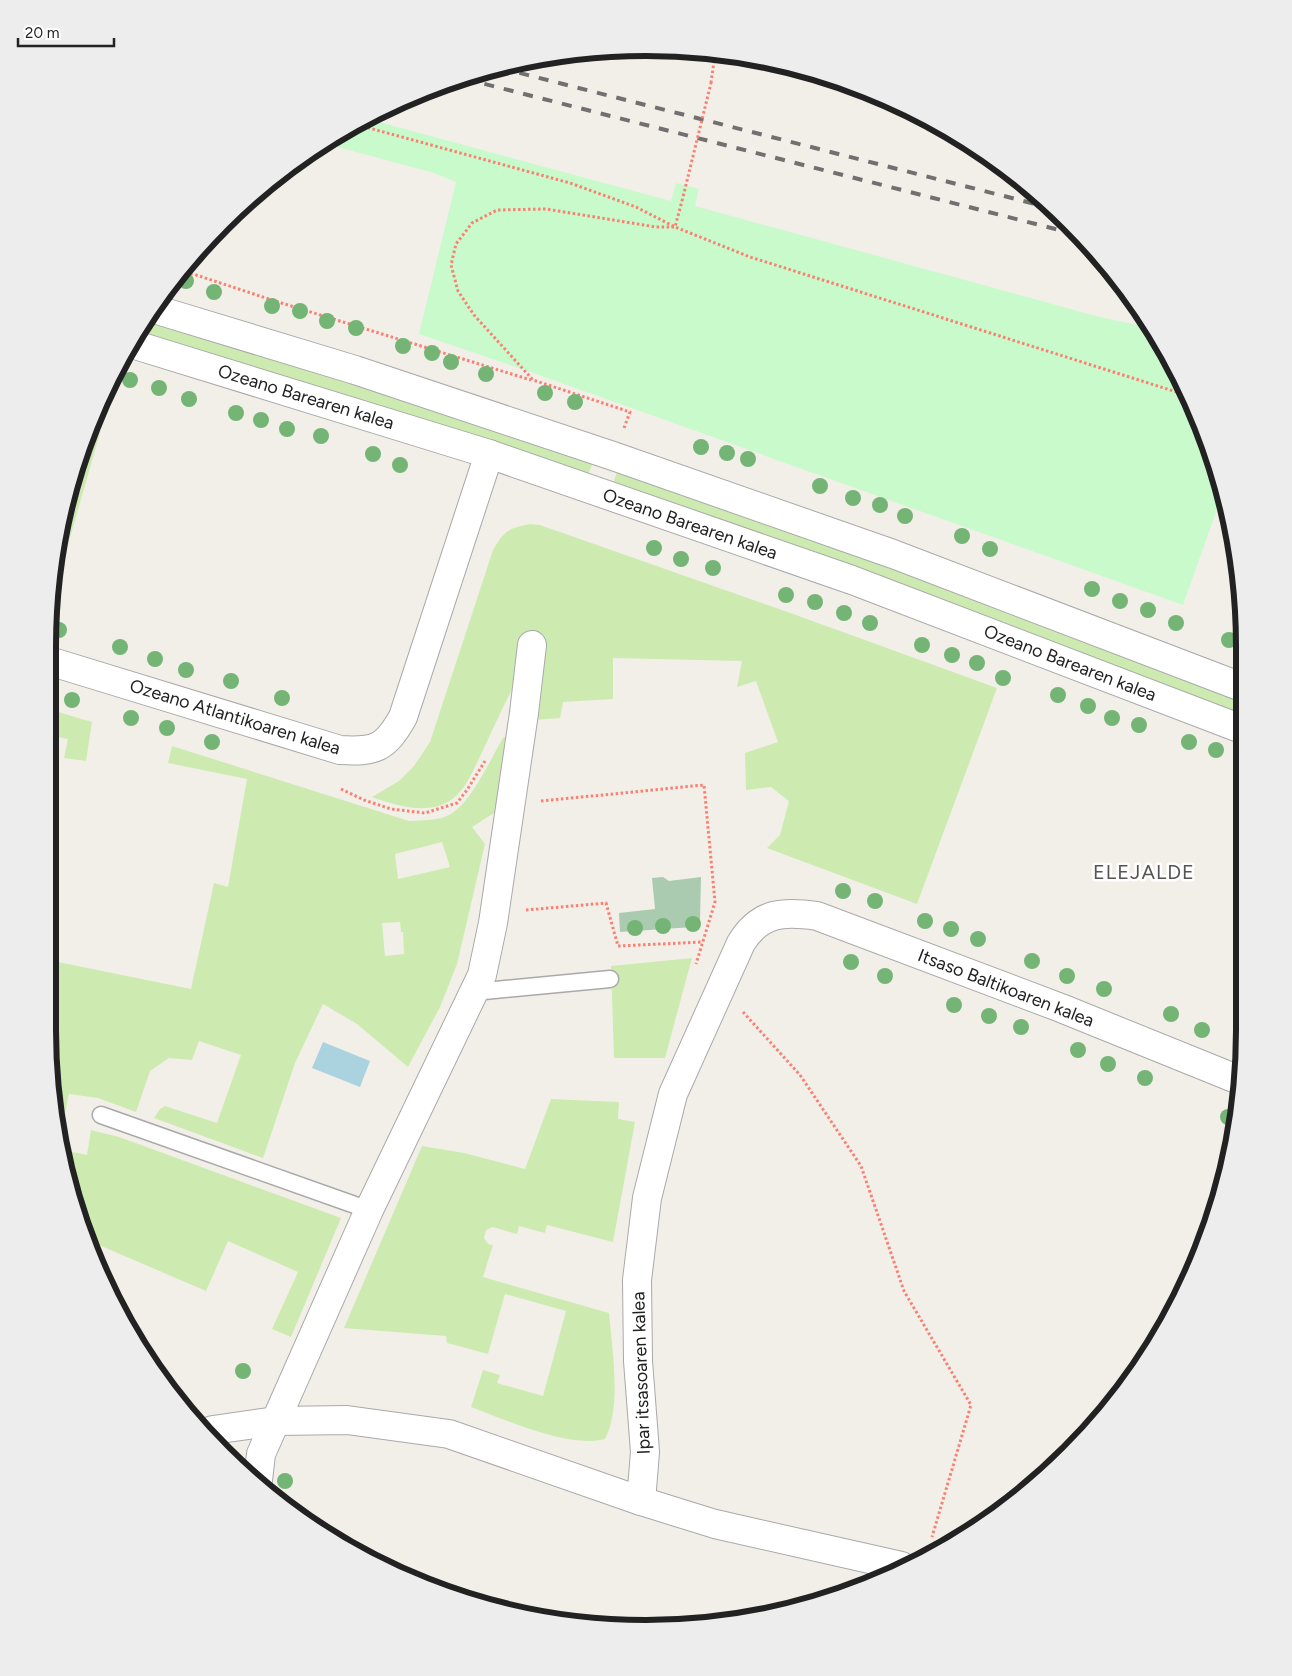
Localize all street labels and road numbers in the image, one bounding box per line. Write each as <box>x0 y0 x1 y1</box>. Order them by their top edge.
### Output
street label: Ozeano Barearen kalea <box>215 360 397 434</box>
street label: Ozeano Barearen kalea <box>600 484 780 564</box>
street label: Ozeano Barearen kalea <box>981 620 1159 706</box>
street label: Ozeano Atlantikoaren kalea <box>127 674 343 760</box>
street label: Itsaso Baltikoaren kalea <box>915 944 1097 1032</box>
street label: Ipar itsasoaren kalea <box>627 1291 655 1455</box>

